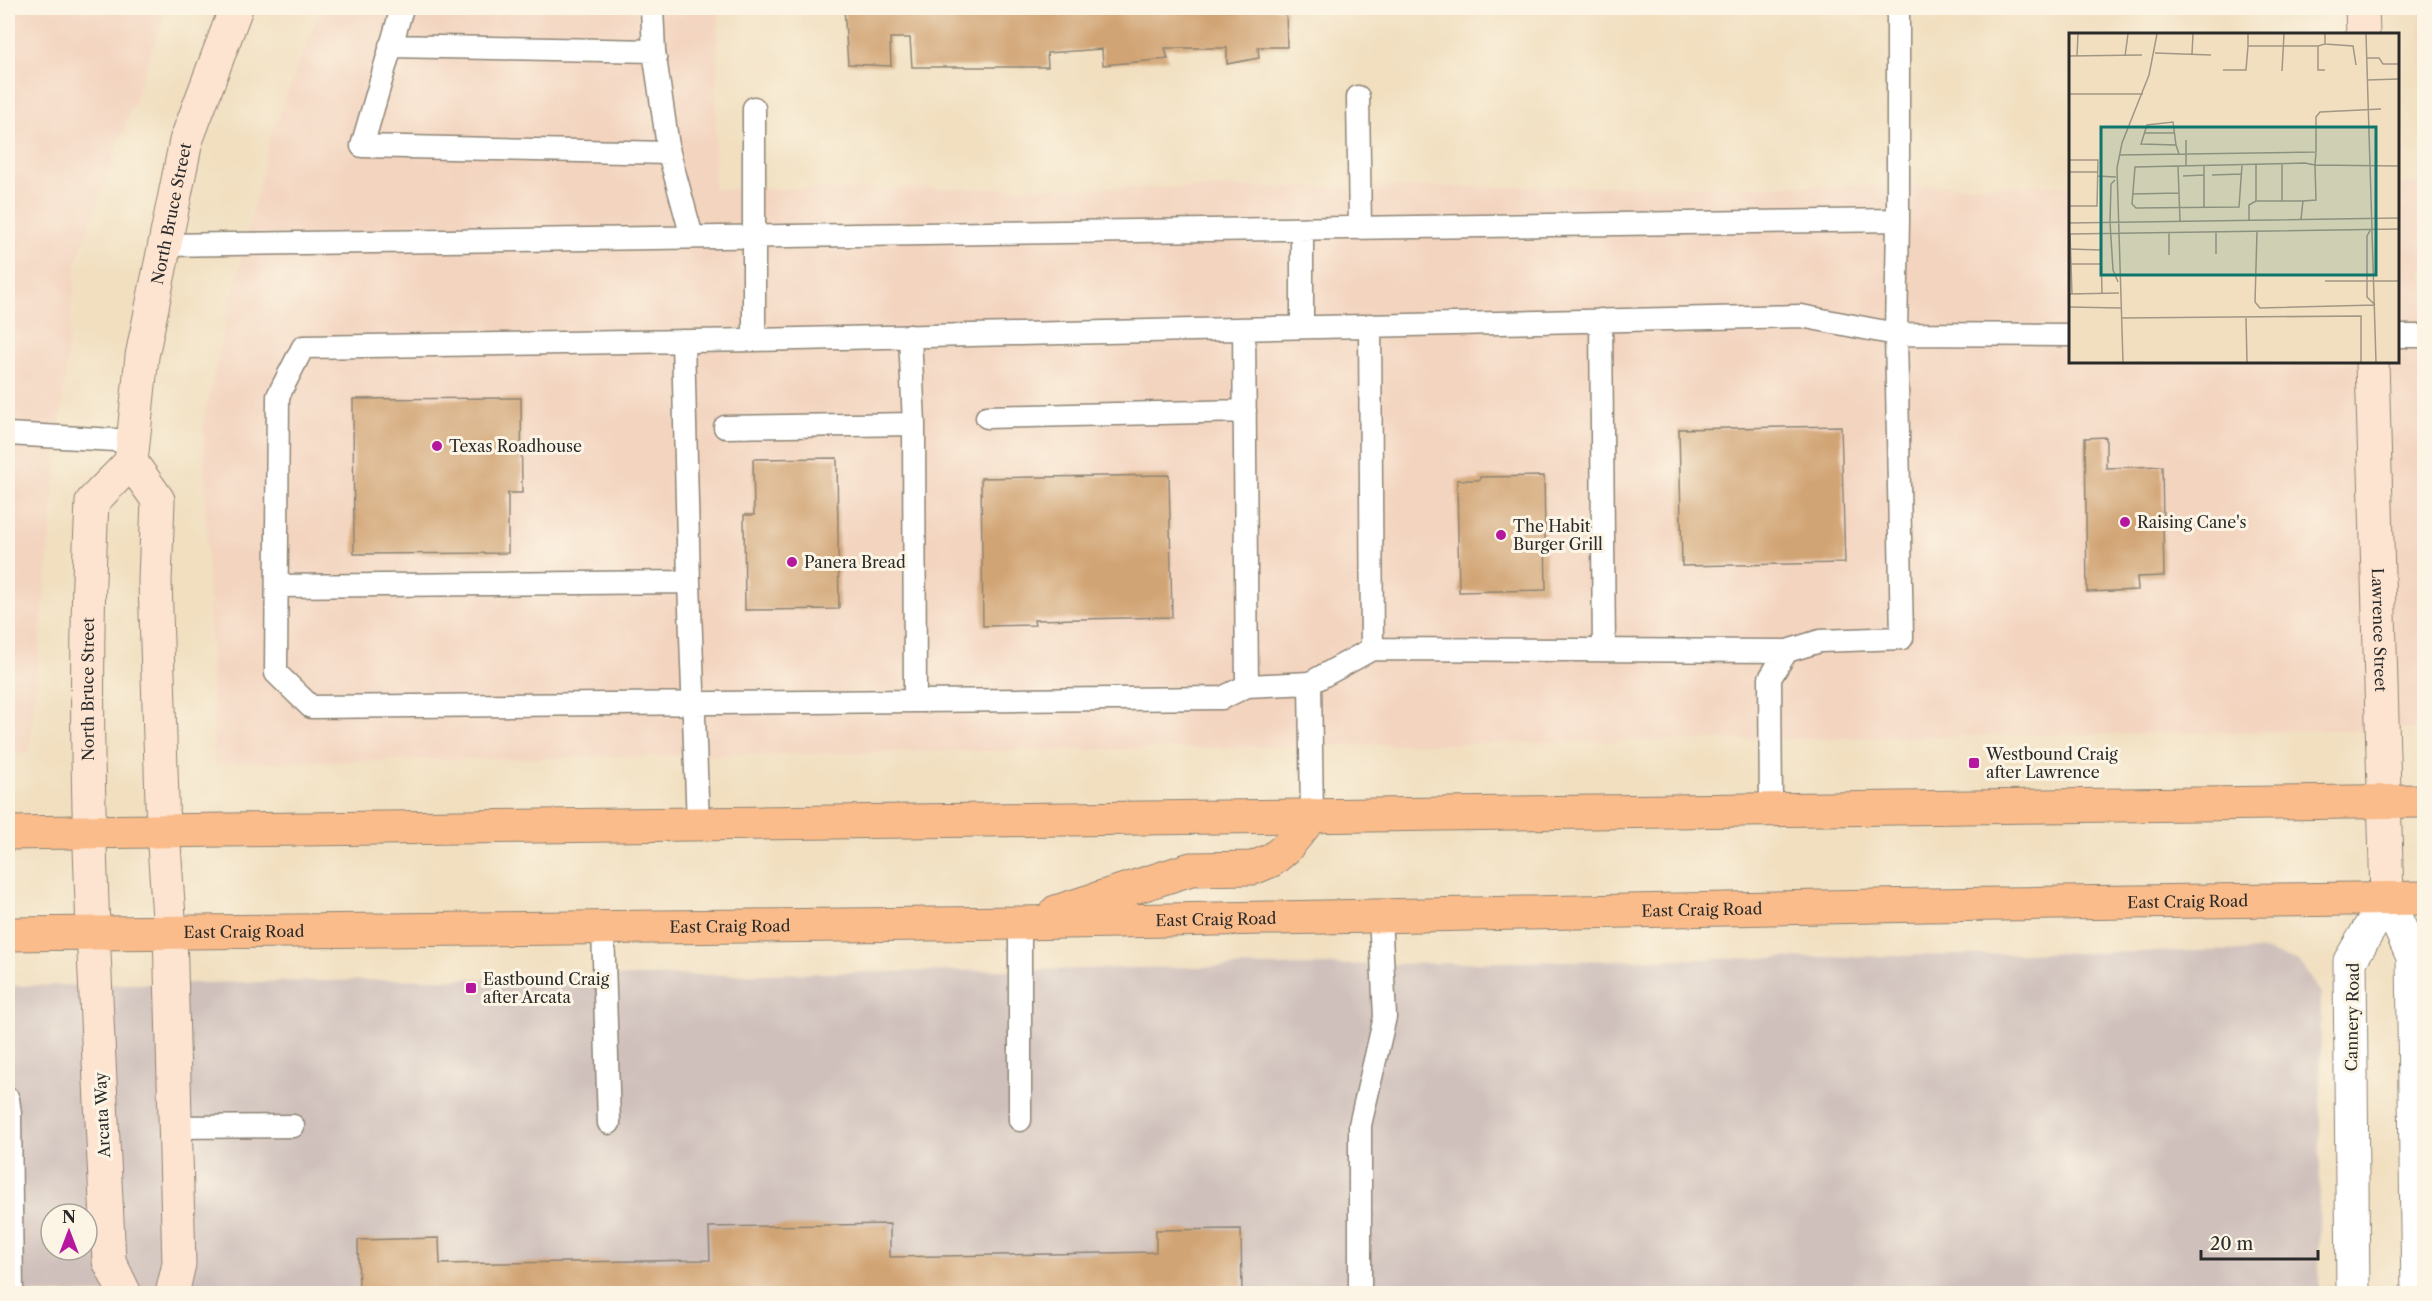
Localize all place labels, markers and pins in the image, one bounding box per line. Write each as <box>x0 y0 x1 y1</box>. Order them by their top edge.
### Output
place label: Texas Roadhouse <box>449 436 582 456</box>
marker: Texas Roadhouse <box>430 439 444 453</box>
place label: Raising Cane's <box>2137 512 2247 532</box>
marker: Raising Cane's <box>2118 515 2132 529</box>
place label: The Habit Burger Grill <box>1513 516 1603 554</box>
marker: The Habit Burger Grill <box>1494 528 1508 542</box>
place label: Panera Bread <box>804 552 906 572</box>
marker: Panera Bread <box>785 555 799 569</box>
place label: Westbound Craig after Lawrence <box>1985 744 2118 782</box>
marker: Westbound Craig after Lawrence <box>1967 756 1981 770</box>
place label: Eastbound Craig after Arcata <box>483 969 610 1007</box>
marker: Eastbound Craig after Arcata <box>464 981 478 995</box>

